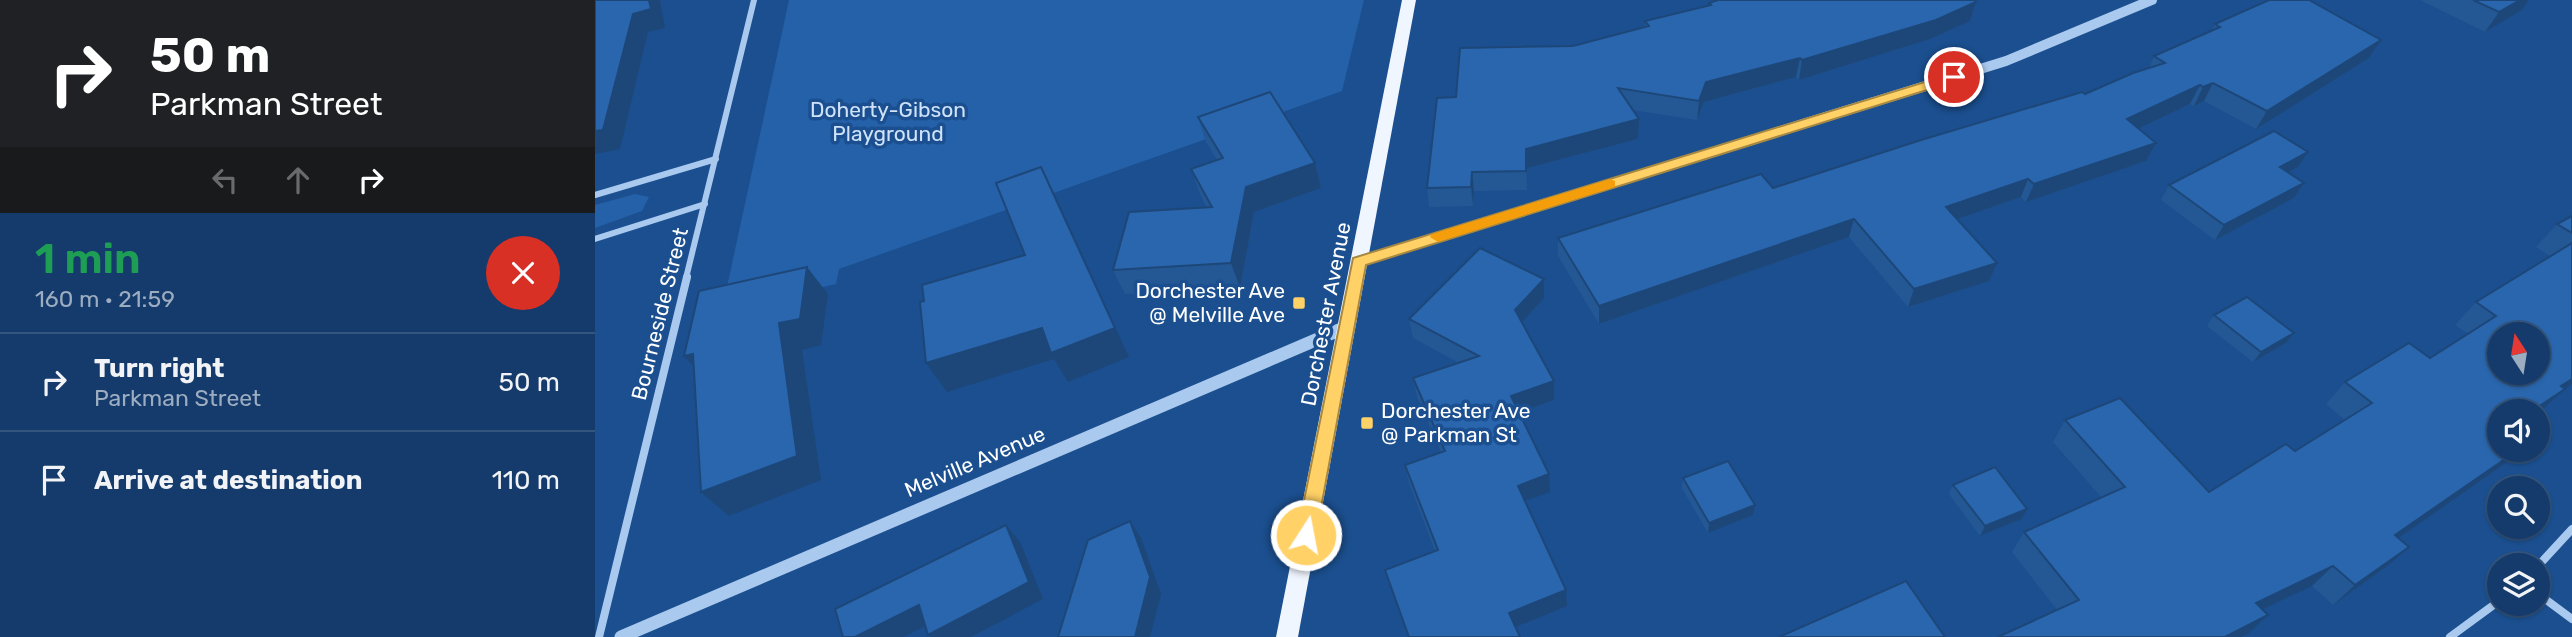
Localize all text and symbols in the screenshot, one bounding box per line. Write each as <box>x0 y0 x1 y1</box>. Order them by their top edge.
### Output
text: 50 m <box>150 26 270 84</box>
icon: right <box>35 28 126 119</box>
pin <box>1924 47 1984 107</box>
icon: arrive <box>1935 58 1973 96</box>
text: Parkman Street <box>150 85 382 123</box>
park label: Doherty-Gibson Playground <box>810 97 966 146</box>
icon: left <box>206 161 244 199</box>
icon: ahead <box>279 161 317 199</box>
icon: right <box>352 161 390 199</box>
street label: Dorchester Avenue <box>1295 220 1356 408</box>
street label: Bourneside Street <box>626 225 693 403</box>
text: 1 min <box>35 234 141 284</box>
button: close <box>486 236 560 310</box>
place label: Dorchester Ave @ Melville Ave <box>1135 278 1285 327</box>
text: 160 m · 21:59 <box>35 285 175 313</box>
marker: Dorchester Ave @ Melville Ave <box>1291 295 1307 311</box>
north arrow <box>2487 322 2550 385</box>
map controls <box>2487 322 2550 616</box>
text: Turn right <box>94 353 224 384</box>
icon: right <box>35 363 73 401</box>
text: 50 m <box>499 367 560 398</box>
text: Parkman Street <box>94 384 261 412</box>
place label: Dorchester Ave @ Parkman St <box>1381 398 1531 447</box>
button: sound <box>2487 399 2550 462</box>
marker: Dorchester Ave @ Parkman St <box>1359 415 1375 431</box>
street label: Melville Avenue <box>901 421 1049 502</box>
icon: arrive <box>35 461 73 499</box>
text: Arrive at destination <box>94 465 362 496</box>
text: 110 m <box>492 465 560 496</box>
button: search <box>2487 476 2550 539</box>
position arrow <box>1269 498 1343 572</box>
button: layers <box>2487 553 2550 616</box>

